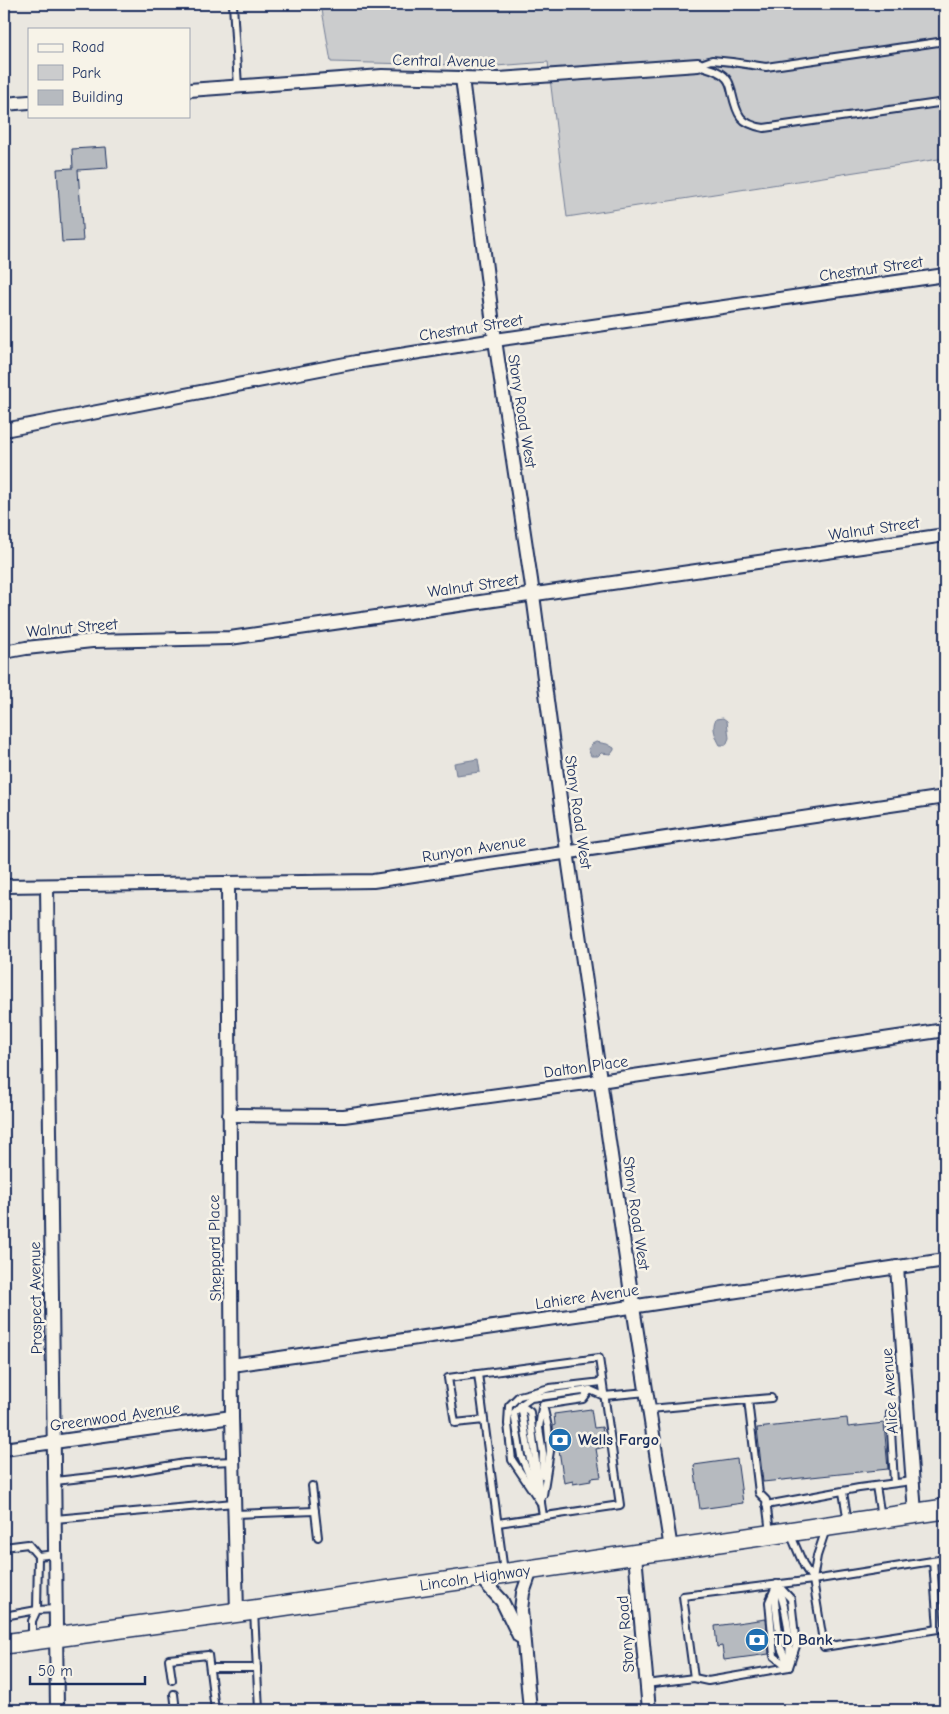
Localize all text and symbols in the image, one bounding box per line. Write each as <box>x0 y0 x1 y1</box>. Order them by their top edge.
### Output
legend <box>28 28 190 118</box>
text: Road <box>72 38 104 56</box>
street label: Central Avenue <box>392 51 496 71</box>
text: Park <box>72 64 101 82</box>
text: Building <box>72 88 123 106</box>
street label: Chestnut Street <box>818 253 924 285</box>
street label: Chestnut Street <box>418 311 525 345</box>
street label: Stony Road West <box>504 353 540 469</box>
street label: Walnut Street <box>827 514 921 544</box>
street label: Walnut Street <box>426 571 520 601</box>
street label: Walnut Street <box>26 615 119 641</box>
street label: Stony Road West <box>561 754 595 870</box>
street label: Runyon Avenue <box>421 832 527 866</box>
street label: Dalton Place <box>543 1052 629 1082</box>
street label: Stony Road West <box>619 1155 653 1271</box>
street label: Sheppard Place <box>205 1194 225 1302</box>
street label: Prospect Avenue <box>26 1241 46 1355</box>
street label: Lahiere Avenue <box>534 1281 640 1313</box>
street label: Alice Avenue <box>878 1347 902 1435</box>
street label: Greenwood Avenue <box>49 1399 181 1435</box>
bank icon: Wells Fargo <box>547 1427 573 1453</box>
place label: Wells Fargo <box>578 1431 659 1449</box>
street label: Lincoln Highway <box>419 1561 532 1595</box>
street label: Stony Road <box>614 1595 638 1673</box>
bank icon: TD Bank <box>744 1627 770 1653</box>
place label: TD Bank <box>774 1631 833 1649</box>
scale bar <box>30 1654 145 1686</box>
text: 50 m <box>38 1662 73 1680</box>

